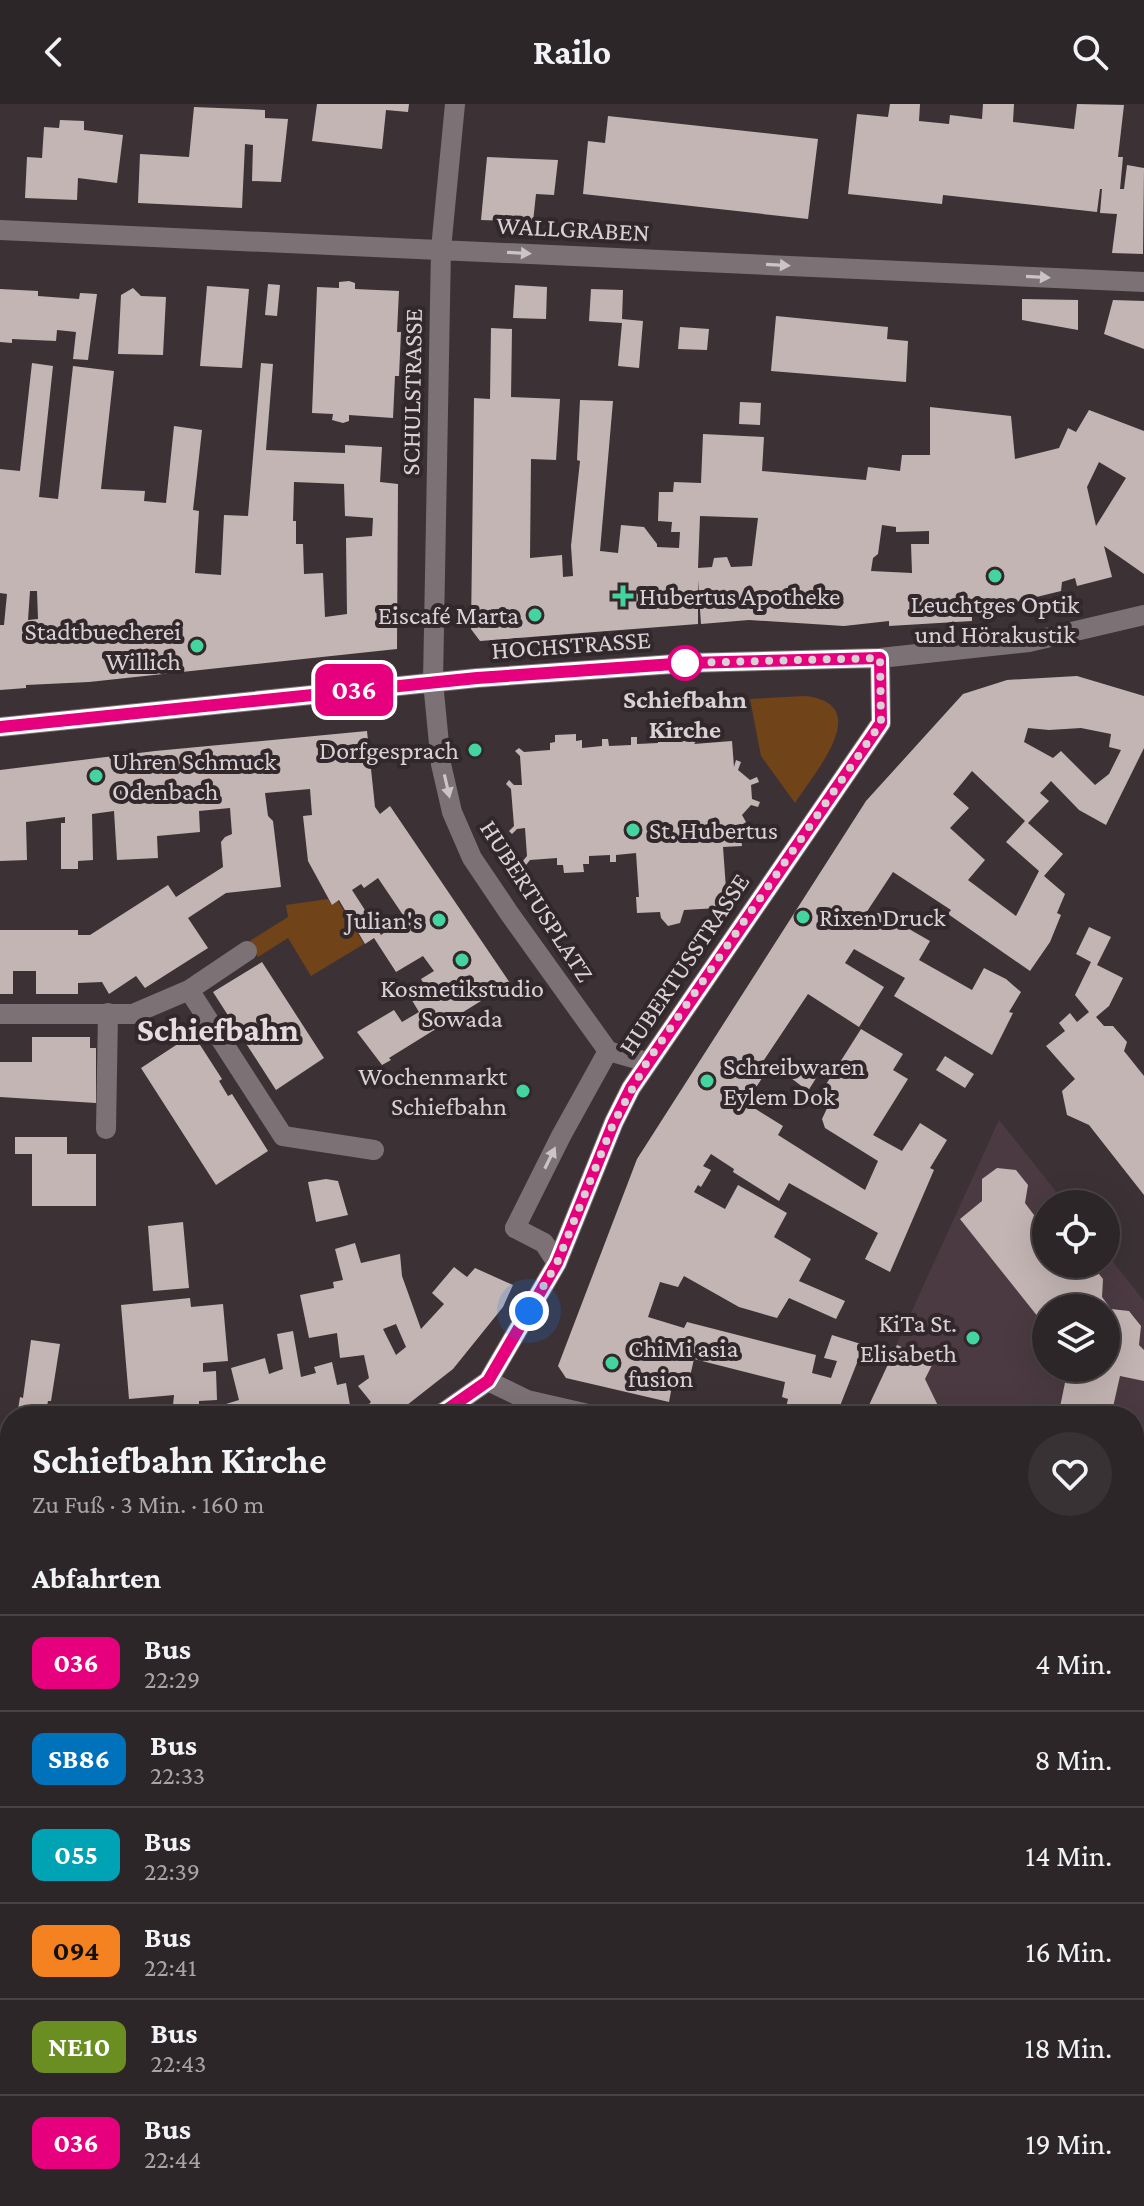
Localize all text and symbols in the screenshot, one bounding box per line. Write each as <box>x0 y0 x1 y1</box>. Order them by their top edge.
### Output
icon: back <box>32 30 76 74</box>
icon: search <box>1068 30 1112 74</box>
text: Railo <box>533 32 611 72</box>
street label: WALLGRABEN <box>495 210 651 248</box>
one-way arrow <box>507 246 532 259</box>
one-way arrow <box>766 259 791 272</box>
one-way arrow <box>1026 271 1051 284</box>
street label: SCHULSTRASSE <box>396 308 428 476</box>
marker: Leuchtges Optik und Hörakustik <box>986 567 1004 585</box>
place label: Hubertus Apotheke <box>639 582 840 611</box>
marker: Hubertus Apotheke <box>614 587 632 605</box>
place label: Leuchtges Optik und Hörakustik <box>910 590 1080 649</box>
place label: Eiscafé Marta <box>378 601 519 630</box>
marker: Eiscafé Marta <box>526 606 544 624</box>
place label: Stadtbuecherei Willich <box>24 617 181 676</box>
street label: HOCHSTRASSE <box>490 625 652 665</box>
marker: Stadtbuecherei Willich <box>188 637 206 655</box>
marker: Schiefbahn Kirche <box>668 646 702 680</box>
line badge: 036 <box>308 664 400 716</box>
text: 036 <box>331 674 377 705</box>
place label: Schiefbahn Kirche <box>623 685 747 744</box>
place label: Dorfgesprach <box>319 736 459 765</box>
marker: Dorfgesprach <box>466 741 484 759</box>
place label: Uhren Schmuck Odenbach <box>112 747 277 806</box>
marker: Uhren Schmuck Odenbach <box>87 767 105 785</box>
one-way arrow <box>441 774 454 799</box>
street label: HUBERTUSPLATZ <box>474 815 600 987</box>
place label: St. Hubertus <box>649 816 778 845</box>
marker: St. Hubertus <box>624 821 642 839</box>
street label: HUBERTUSSTRASSE <box>613 868 755 1060</box>
place label: Rixen Druck <box>819 903 946 932</box>
place label: Julian's <box>344 906 423 935</box>
marker: Rixen Druck <box>794 908 812 926</box>
marker: Julian's <box>430 911 448 929</box>
marker: Kosmetikstudio Sowada <box>453 951 471 969</box>
place label: Kosmetikstudio Sowada <box>380 974 544 1033</box>
district label: Schiefbahn <box>137 1011 300 1048</box>
place label: Schreibwaren Eylem Dok <box>723 1052 865 1111</box>
place label: Wochenmarkt Schiefbahn <box>358 1062 507 1121</box>
marker: Schreibwaren Eylem Dok <box>698 1072 716 1090</box>
marker: Wochenmarkt Schiefbahn <box>514 1082 532 1100</box>
one-way arrow <box>543 1147 557 1170</box>
map controls <box>1032 1190 1120 1382</box>
button: locate <box>1032 1190 1120 1278</box>
your location <box>509 1291 549 1331</box>
button: layers <box>1032 1294 1120 1382</box>
place label: KiTa St. Elisabeth <box>860 1309 957 1368</box>
marker: KiTa St. Elisabeth <box>964 1329 982 1347</box>
place label: ChiMi asia fusion <box>628 1334 738 1393</box>
marker: ChiMi asia fusion <box>603 1354 621 1372</box>
button: heart <box>1028 1432 1112 1516</box>
text: Schiefbahn Kirche <box>32 1439 327 1481</box>
text: Zu Fuß · 3 Min. · 160 m <box>32 1490 264 1519</box>
text: Abfahrten <box>32 1561 161 1594</box>
text: Bus <box>144 1632 191 1665</box>
text: 036 <box>53 1647 99 1678</box>
text: 4 Min. <box>1035 1647 1112 1680</box>
text: 22:29 <box>144 1665 200 1694</box>
text: Bus <box>150 1728 197 1761</box>
text: SB86 <box>48 1743 110 1774</box>
text: 8 Min. <box>1035 1743 1112 1776</box>
text: 22:33 <box>150 1761 205 1790</box>
text: Bus <box>144 1824 191 1857</box>
text: 055 <box>54 1839 98 1870</box>
text: 14 Min. <box>1025 1839 1112 1872</box>
text: 22:39 <box>144 1857 200 1886</box>
text: Bus <box>144 1920 191 1953</box>
text: 094 <box>53 1935 99 1966</box>
text: 16 Min. <box>1025 1935 1112 1968</box>
text: 22:41 <box>144 1953 197 1982</box>
text: Bus <box>150 2016 197 2049</box>
text: NE10 <box>48 2031 110 2062</box>
text: 18 Min. <box>1025 2031 1112 2064</box>
text: 22:43 <box>150 2049 206 2078</box>
text: Bus <box>144 2112 191 2145</box>
text: 036 <box>53 2127 99 2158</box>
text: 19 Min. <box>1025 2127 1112 2160</box>
text: 22:44 <box>144 2145 201 2174</box>

